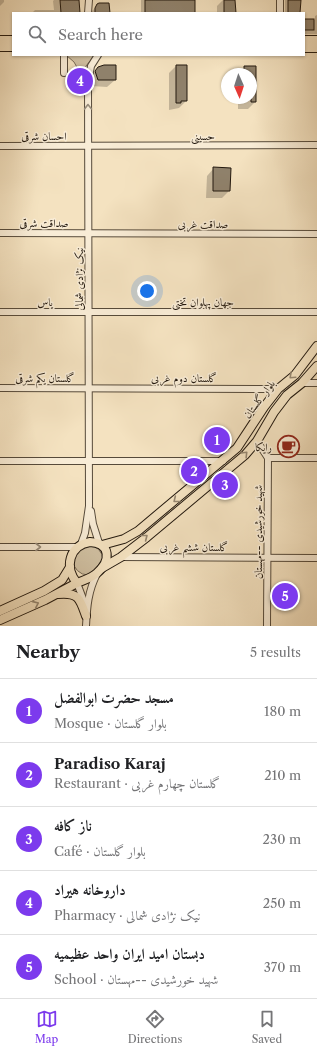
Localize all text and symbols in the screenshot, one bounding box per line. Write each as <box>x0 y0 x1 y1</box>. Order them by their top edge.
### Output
search box <box>12 12 305 56</box>
icon: search <box>26 23 48 45</box>
text: Search here <box>58 25 143 44</box>
pin: 4 <box>67 66 93 96</box>
north arrow <box>221 68 257 104</box>
one-way arrow <box>84 104 92 110</box>
street label: احسان شرقی <box>21 129 67 144</box>
street label: حسینی <box>191 129 215 145</box>
street label: صداقت شرقی <box>20 216 69 231</box>
street label: صداقت غربی <box>178 217 229 232</box>
street label: نیک نژادی شمالی <box>72 248 86 311</box>
your location <box>137 281 157 301</box>
street label: یاس <box>37 295 54 309</box>
street label: جهان پهلوان تختی <box>172 295 234 311</box>
street label: گلستان یکم شرقی <box>15 371 75 389</box>
street label: گلستان دوم غربی <box>151 371 217 388</box>
one-way arrow <box>290 371 297 378</box>
street label: بلوار گلستان <box>240 377 278 421</box>
pin: 1 <box>204 425 230 455</box>
cafe icon: رایکا <box>275 434 301 460</box>
place label: رایکا <box>255 440 272 454</box>
one-way arrow <box>240 452 247 459</box>
pin: 2 <box>181 456 207 486</box>
pin: 3 <box>212 470 238 500</box>
street label: شهید خورشیدی --مهستان <box>251 485 266 579</box>
one-way arrow <box>173 495 180 502</box>
one-way arrow <box>141 535 148 542</box>
street label: گلستان ششم غربی <box>160 540 228 558</box>
one-way arrow <box>35 543 41 551</box>
pin: 5 <box>272 581 298 611</box>
one-way arrow <box>32 601 39 609</box>
text: Nearby <box>16 642 80 662</box>
text: 5 results <box>250 644 301 660</box>
text: مسجد حضرت ابوالفضل <box>54 688 174 707</box>
text: 1 <box>26 703 32 719</box>
text: 180 m <box>264 703 301 719</box>
text: Mosque · بلوار گلستان <box>54 715 167 731</box>
text: Paradiso Karaj <box>54 754 166 773</box>
text: 2 <box>25 767 33 783</box>
text: 210 m <box>264 767 301 783</box>
text: Restaurant · گلستان چهارم غربی <box>54 775 220 791</box>
text: ناز کافه <box>54 816 92 835</box>
text: 3 <box>25 831 33 847</box>
text: 230 m <box>263 831 301 847</box>
text: Café · بلوار گلستان <box>54 843 146 859</box>
text: داروخانه هیراد <box>54 880 126 899</box>
text: 4 <box>25 895 33 911</box>
text: 250 m <box>263 895 301 911</box>
text: Pharmacy · نیک نژادی شمالی <box>54 907 201 923</box>
text: دبستان امید ایران واحد عظیمیه <box>54 944 205 963</box>
text: 5 <box>25 959 33 975</box>
text: 370 m <box>264 959 301 975</box>
text: School · شهید خورشیدی --مهستان <box>54 971 218 987</box>
tab: Map <box>35 1008 58 1046</box>
tab: Directions <box>128 1008 182 1046</box>
tab: Saved <box>252 1008 282 1046</box>

